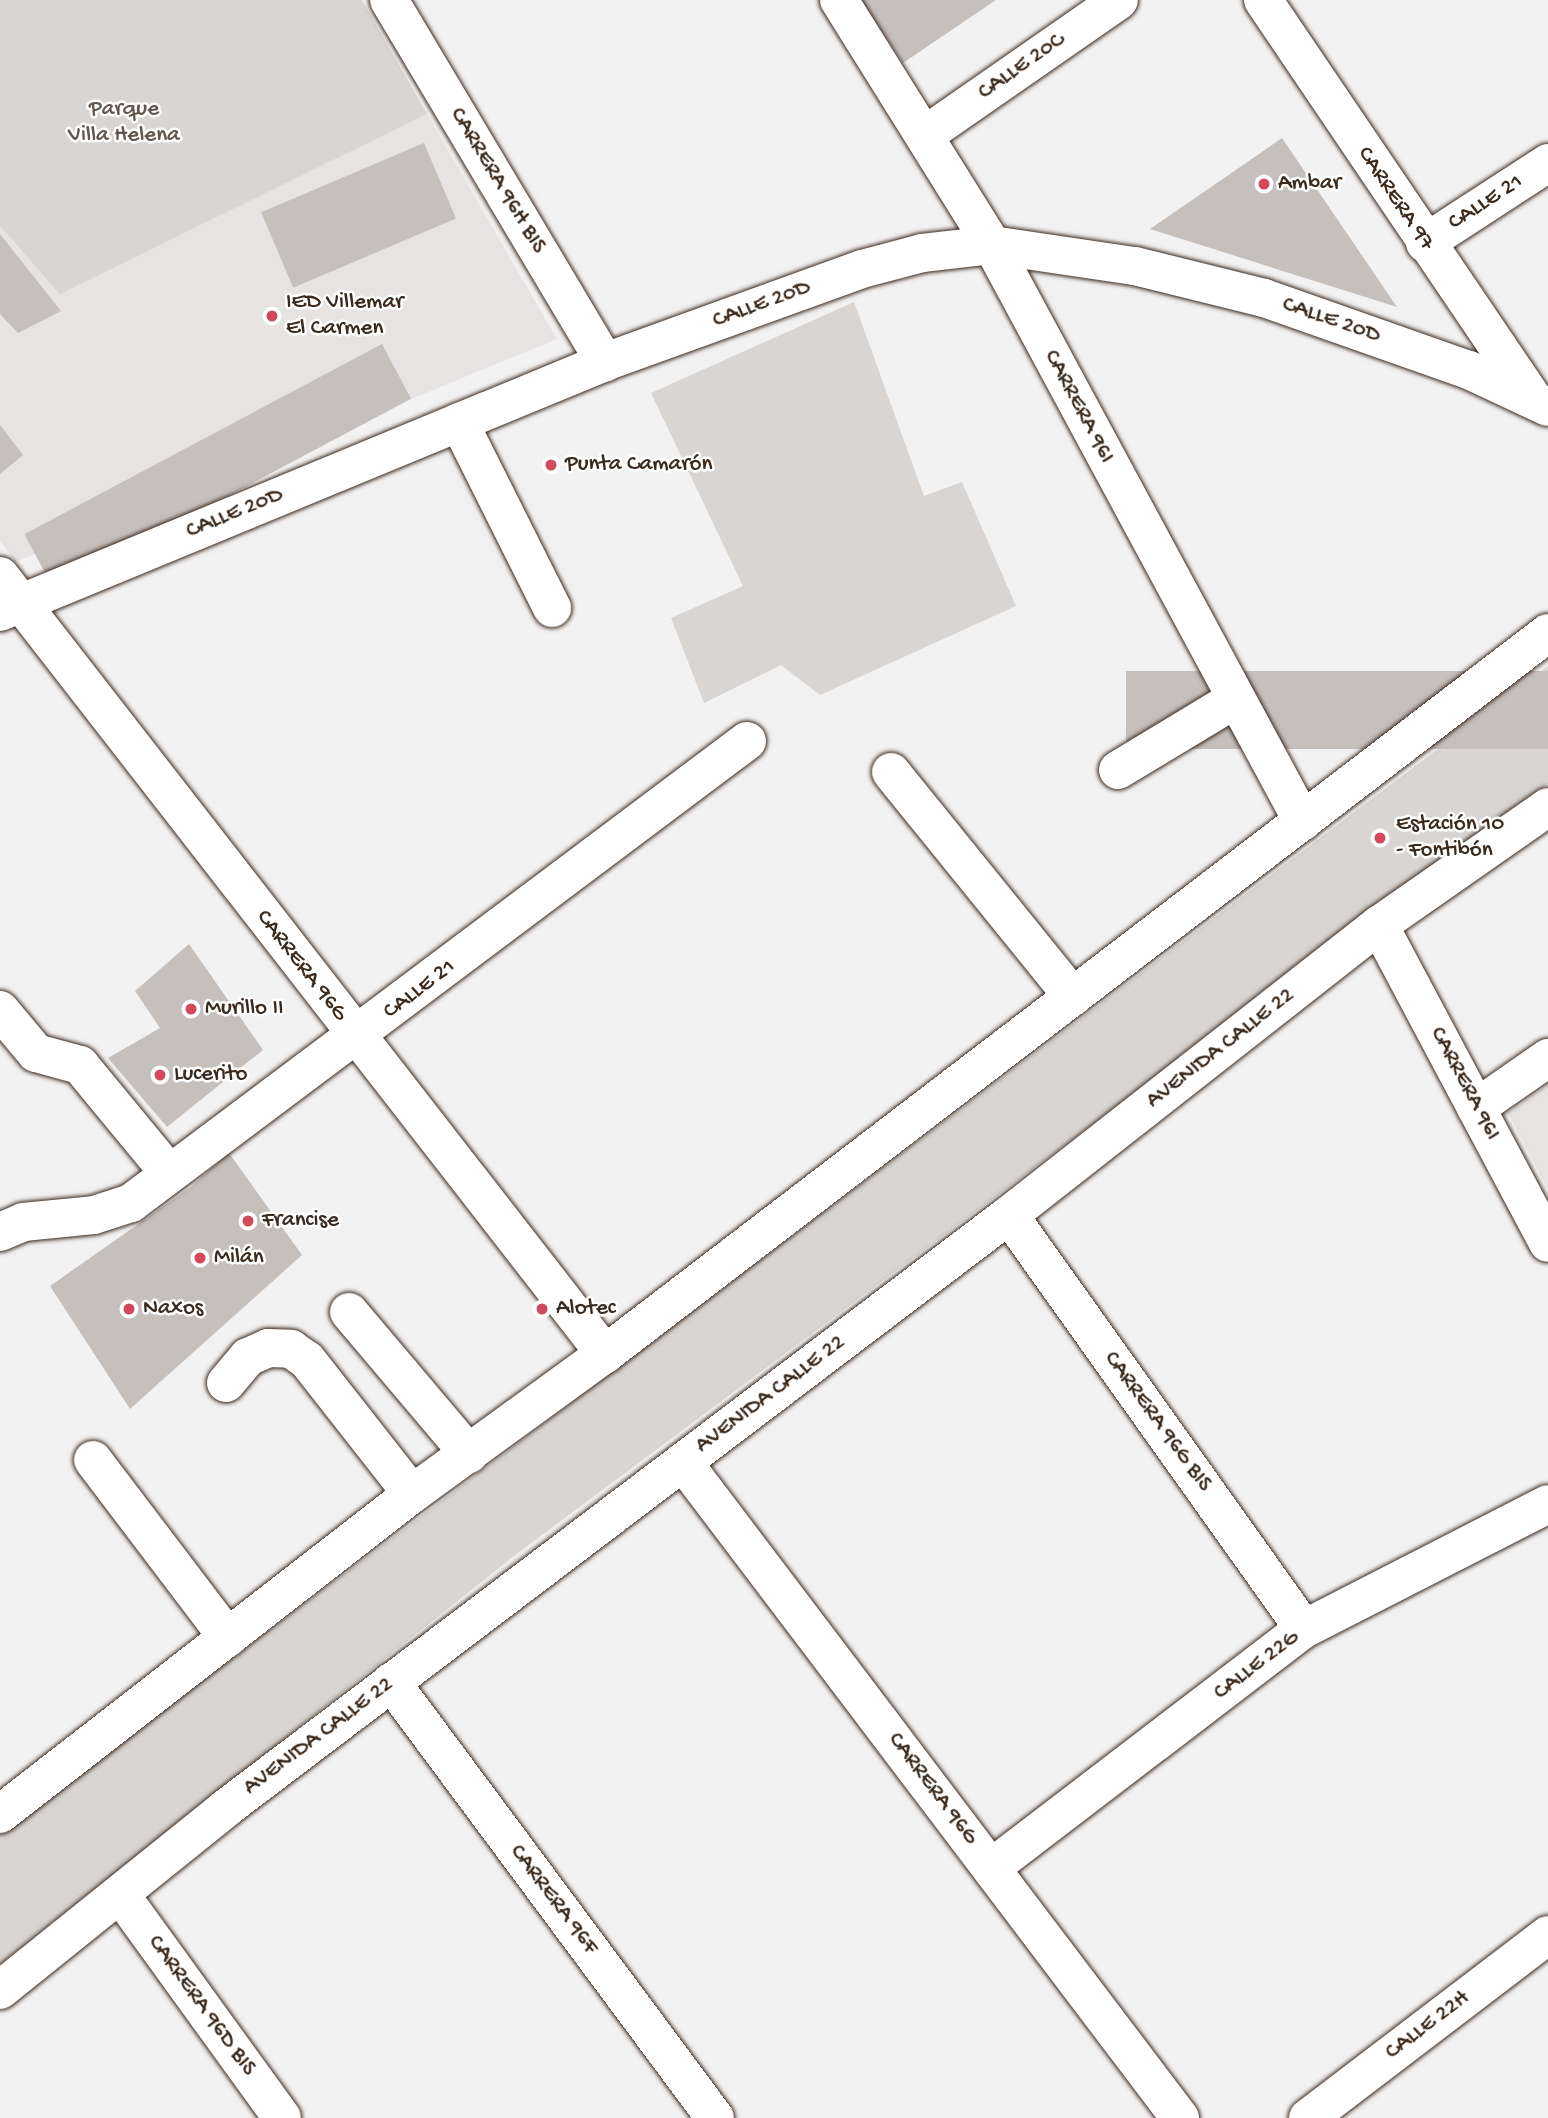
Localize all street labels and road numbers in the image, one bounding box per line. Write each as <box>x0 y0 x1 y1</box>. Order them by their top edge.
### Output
street label: CALLE 20C <box>973 27 1071 107</box>
street label: CARRERA 96H BIS <box>443 103 551 259</box>
street label: CARRERA 97 <box>1350 142 1440 256</box>
street label: CALLE 21 <box>1444 169 1528 237</box>
street label: CALLE 20D <box>709 275 815 335</box>
street label: CALLE 20D <box>1278 291 1384 351</box>
street label: CARRERA 96I <box>1037 346 1119 468</box>
street label: CALLE 20D <box>183 482 287 546</box>
street label: CARRERA 96G <box>249 905 353 1027</box>
street label: CALLE 21 <box>378 954 462 1026</box>
street label: AVENIDA CALLE 22 <box>1141 983 1301 1115</box>
street label: CARRERA 96I <box>1423 1023 1505 1145</box>
street label: AVENIDA CALLE 22 <box>691 1330 851 1460</box>
street label: CARRERA 96G BIS <box>1097 1346 1217 1498</box>
street label: CALLE 22G <box>1209 1625 1305 1707</box>
street label: AVENIDA CALLE 22 <box>239 1672 399 1802</box>
street label: CARRERA 96G <box>881 1727 983 1851</box>
street label: CARRERA 96F <box>503 1840 603 1960</box>
street label: CARRERA 96D BIS <box>141 1930 261 2082</box>
street label: CALLE 22H <box>1380 1985 1476 2067</box>

